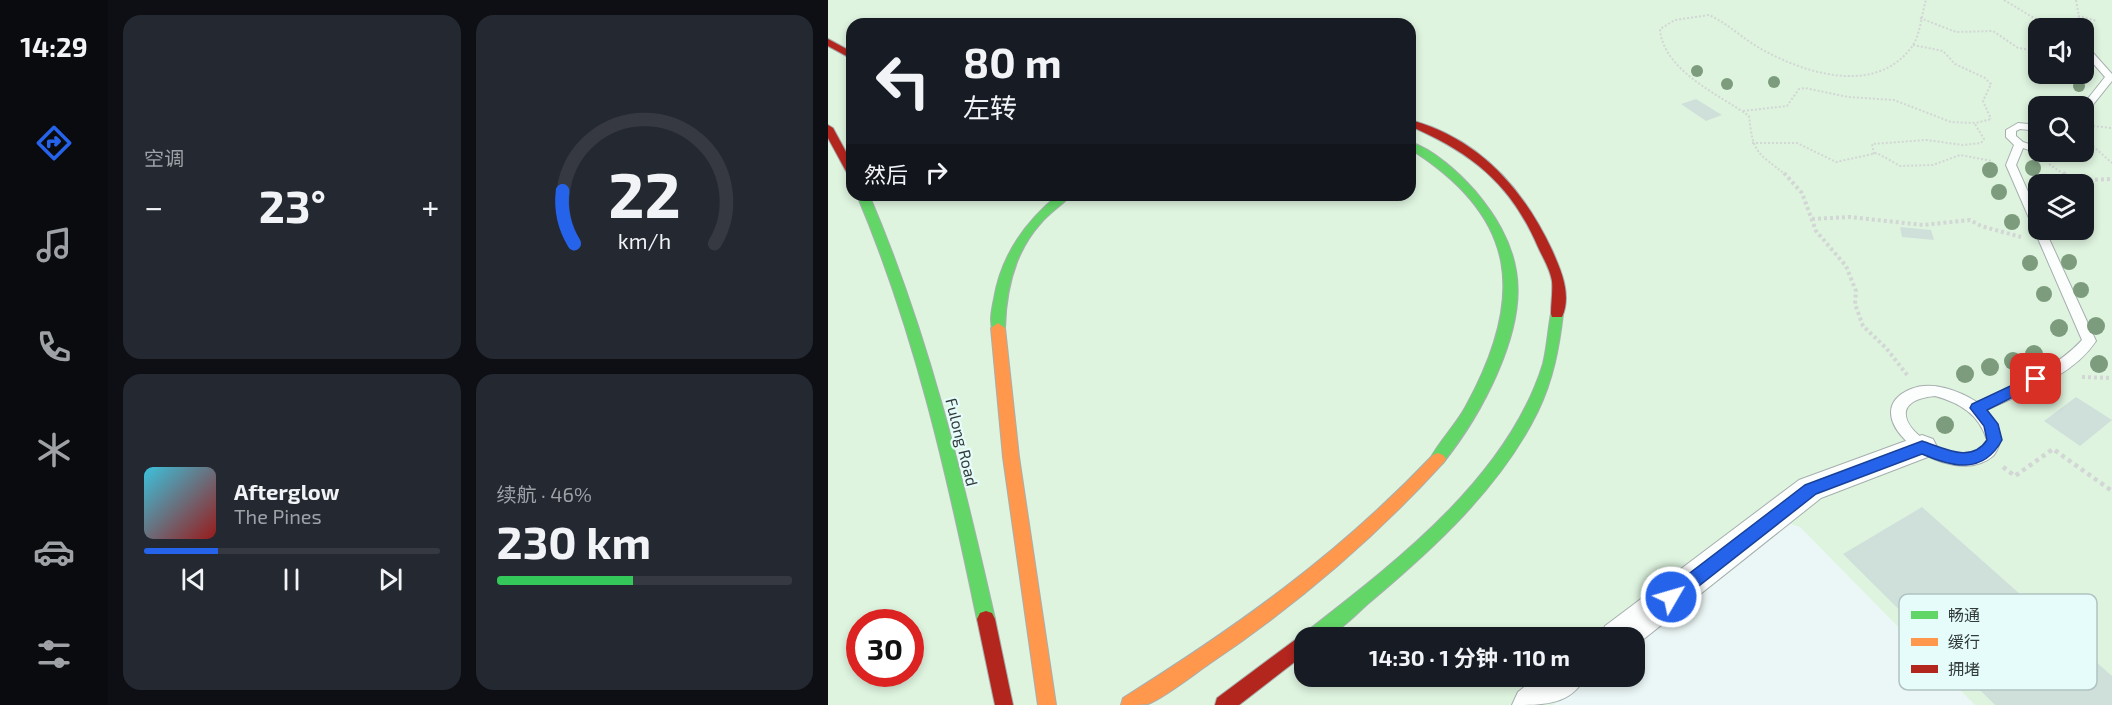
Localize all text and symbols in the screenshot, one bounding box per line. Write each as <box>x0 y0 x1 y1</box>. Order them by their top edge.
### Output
map controls <box>2028 18 2094 240</box>
button: sound <box>2028 18 2094 84</box>
text: 14:29 <box>20 30 88 62</box>
text: 80 m <box>963 36 1062 86</box>
icon: left <box>864 42 942 120</box>
text: 左转 <box>963 91 1017 123</box>
button: search <box>2028 96 2094 162</box>
icon: directions <box>33 122 75 164</box>
text: 空调 <box>144 146 184 170</box>
text: 22 <box>608 156 680 231</box>
icon: right <box>920 156 953 189</box>
text: 然后 <box>864 161 908 187</box>
button: layers <box>2028 174 2094 240</box>
text: 23° <box>259 178 326 232</box>
text: − <box>144 186 163 226</box>
text: + <box>421 186 439 226</box>
icon: music <box>33 224 75 266</box>
text: km/h <box>618 228 671 253</box>
icon: phone <box>33 326 75 368</box>
pin <box>2010 353 2061 404</box>
icon: arrive <box>2019 362 2052 395</box>
street label: Fulong Road <box>942 396 983 488</box>
icon: climate <box>33 429 75 471</box>
text: Afterglow <box>234 478 339 504</box>
text: 续航 · 46% <box>497 482 592 506</box>
text: The Pines <box>234 504 322 528</box>
text: 230 km <box>497 514 651 568</box>
icon: car <box>33 531 75 573</box>
icon: previous <box>177 563 210 596</box>
icon: pause <box>275 563 308 596</box>
icon: next <box>374 563 407 596</box>
position arrow <box>1639 565 1703 629</box>
legend <box>1899 594 2097 690</box>
text: 畅通 <box>1948 605 1980 624</box>
speed limit sign: 30 <box>846 609 924 687</box>
text: 缓行 <box>1948 632 1980 651</box>
icon: filters <box>33 633 75 675</box>
text: 14:30 · 1 分钟 · 110 m <box>1369 644 1570 670</box>
text: 拥堵 <box>1948 659 1980 678</box>

